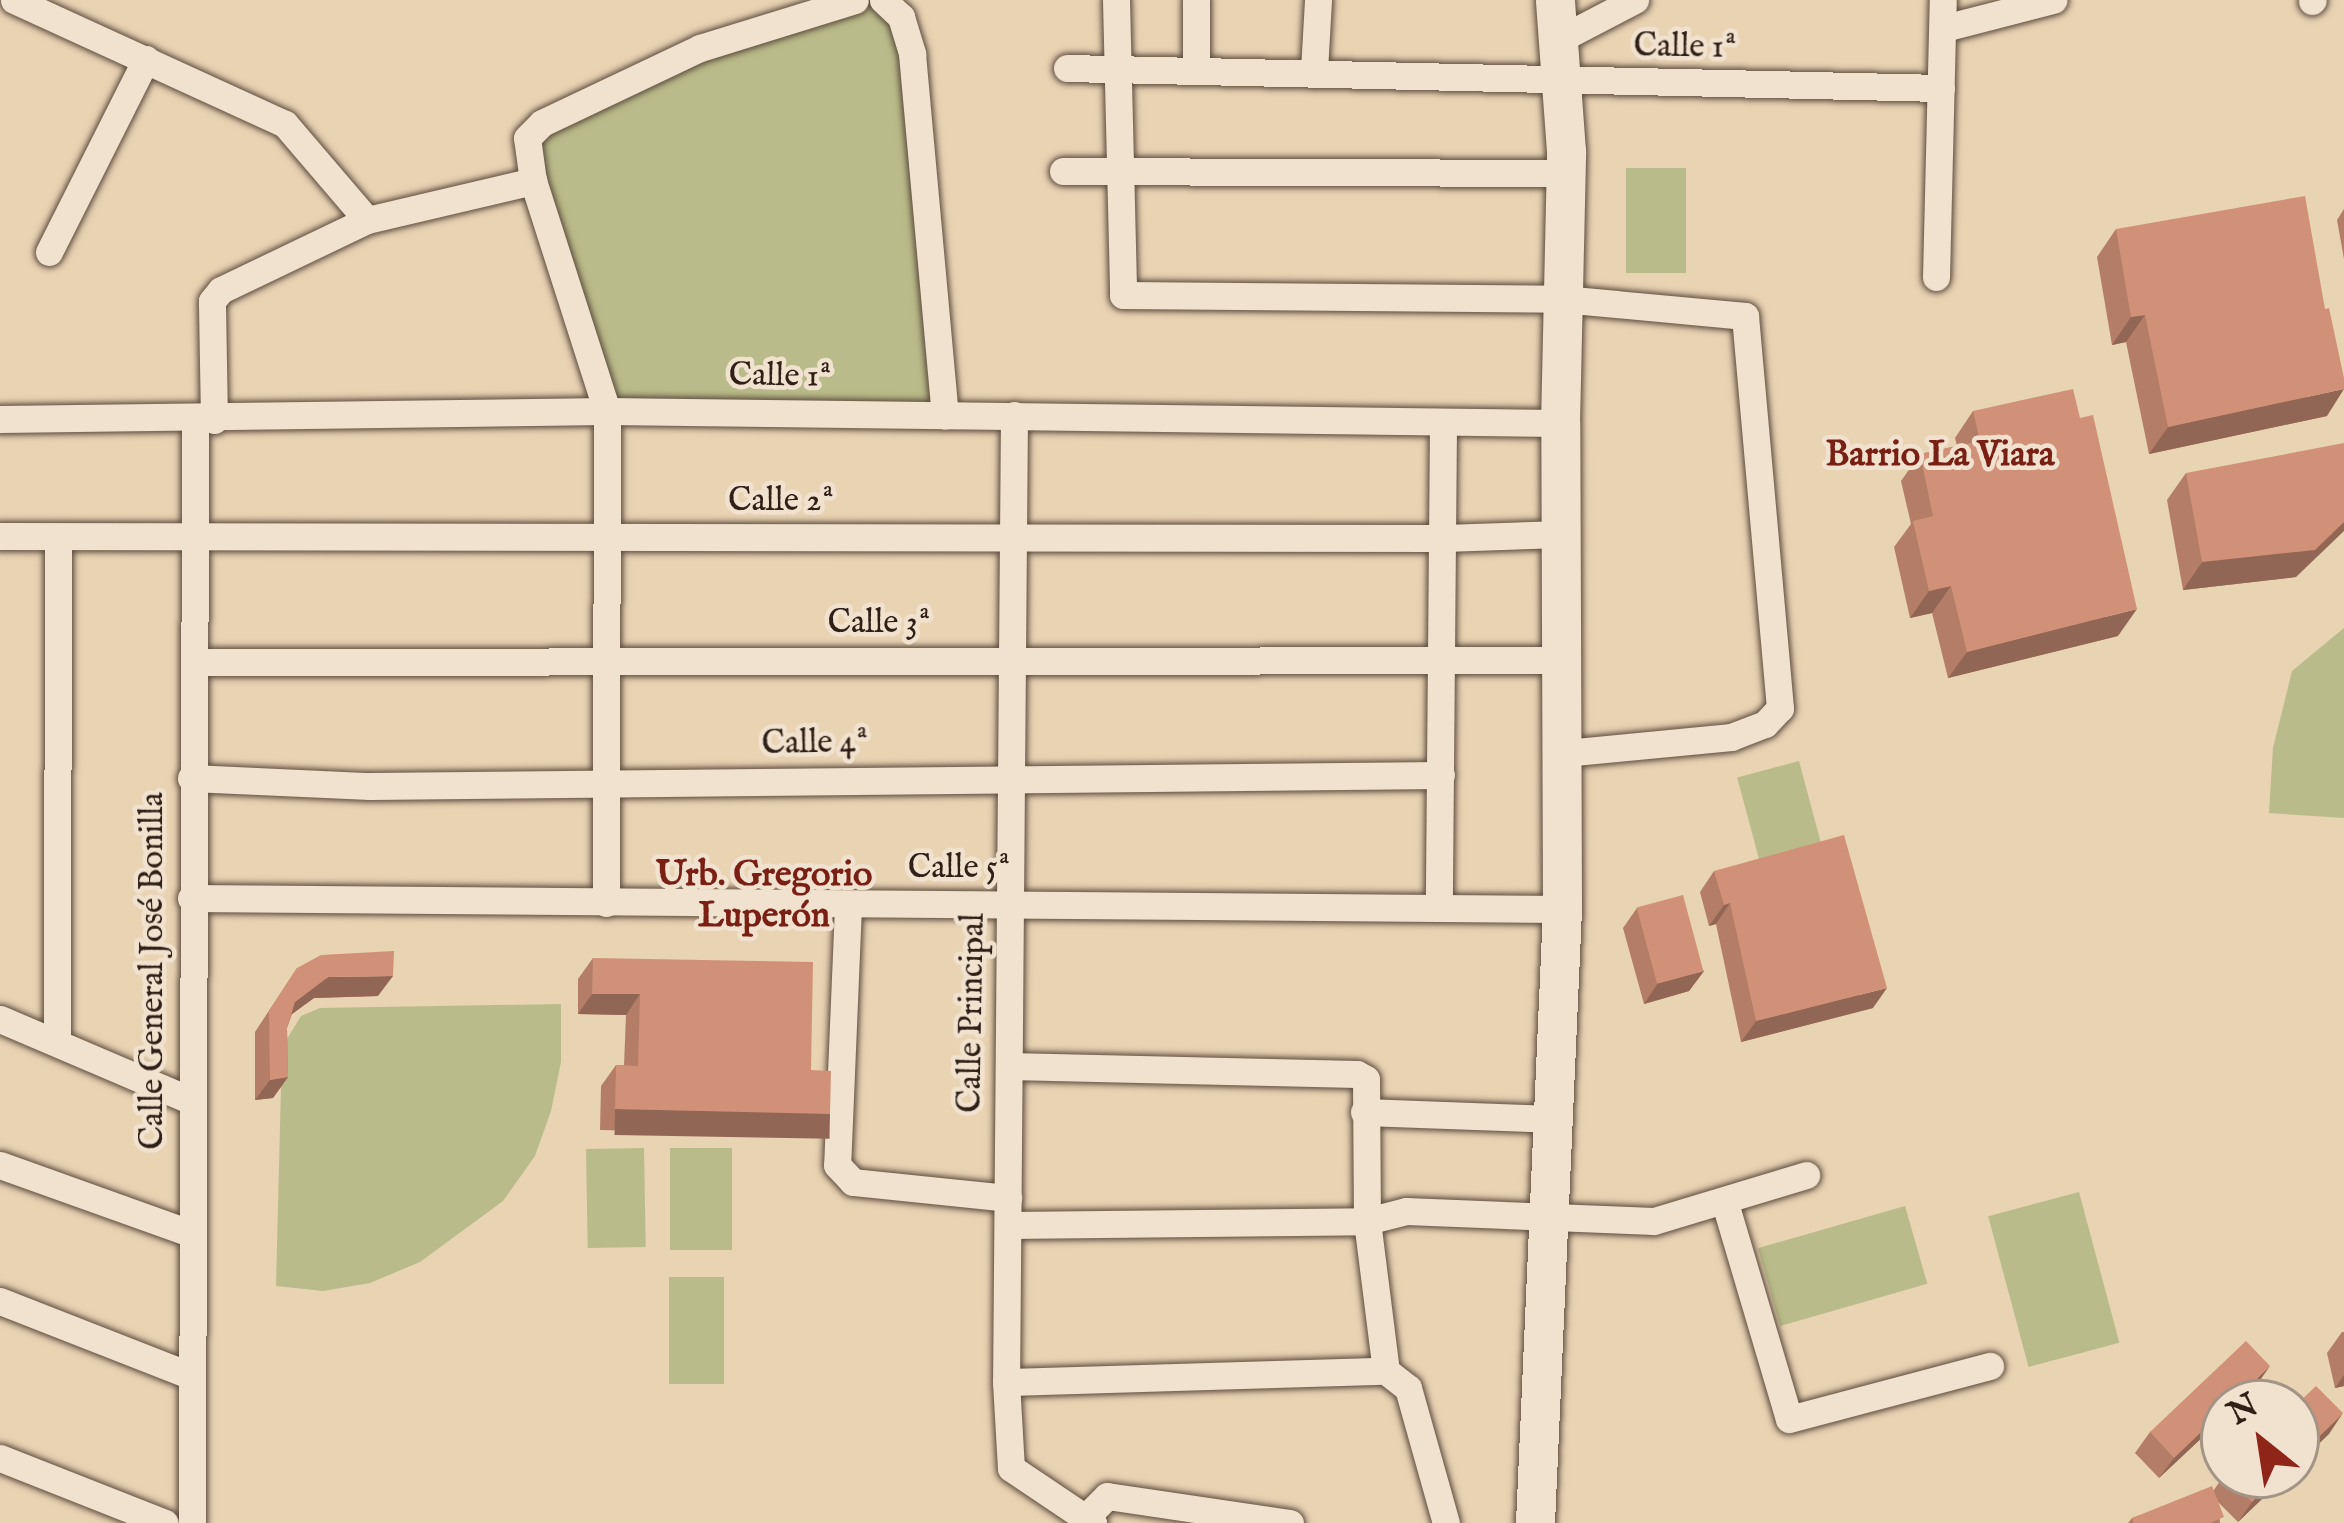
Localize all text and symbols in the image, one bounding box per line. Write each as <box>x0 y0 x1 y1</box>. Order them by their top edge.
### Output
street label: Calle 1ª <box>1633 27 1737 69</box>
street label: Calle 1ª <box>728 356 832 398</box>
district label: Barrio La Viara <box>1825 434 2055 478</box>
street label: Calle 2ª <box>728 482 834 522</box>
street label: Calle 3ª <box>827 604 931 644</box>
street label: Calle 4ª <box>761 723 869 765</box>
street label: Calle General José Bonilla <box>134 792 174 1150</box>
street label: Calle 5ª <box>908 849 1010 889</box>
district label: Urb. Gregorio Luperón <box>656 853 872 938</box>
street label: Calle Principal <box>951 913 995 1113</box>
north arrow <box>2200 1379 2320 1499</box>
text: N <box>2221 1385 2266 1436</box>

